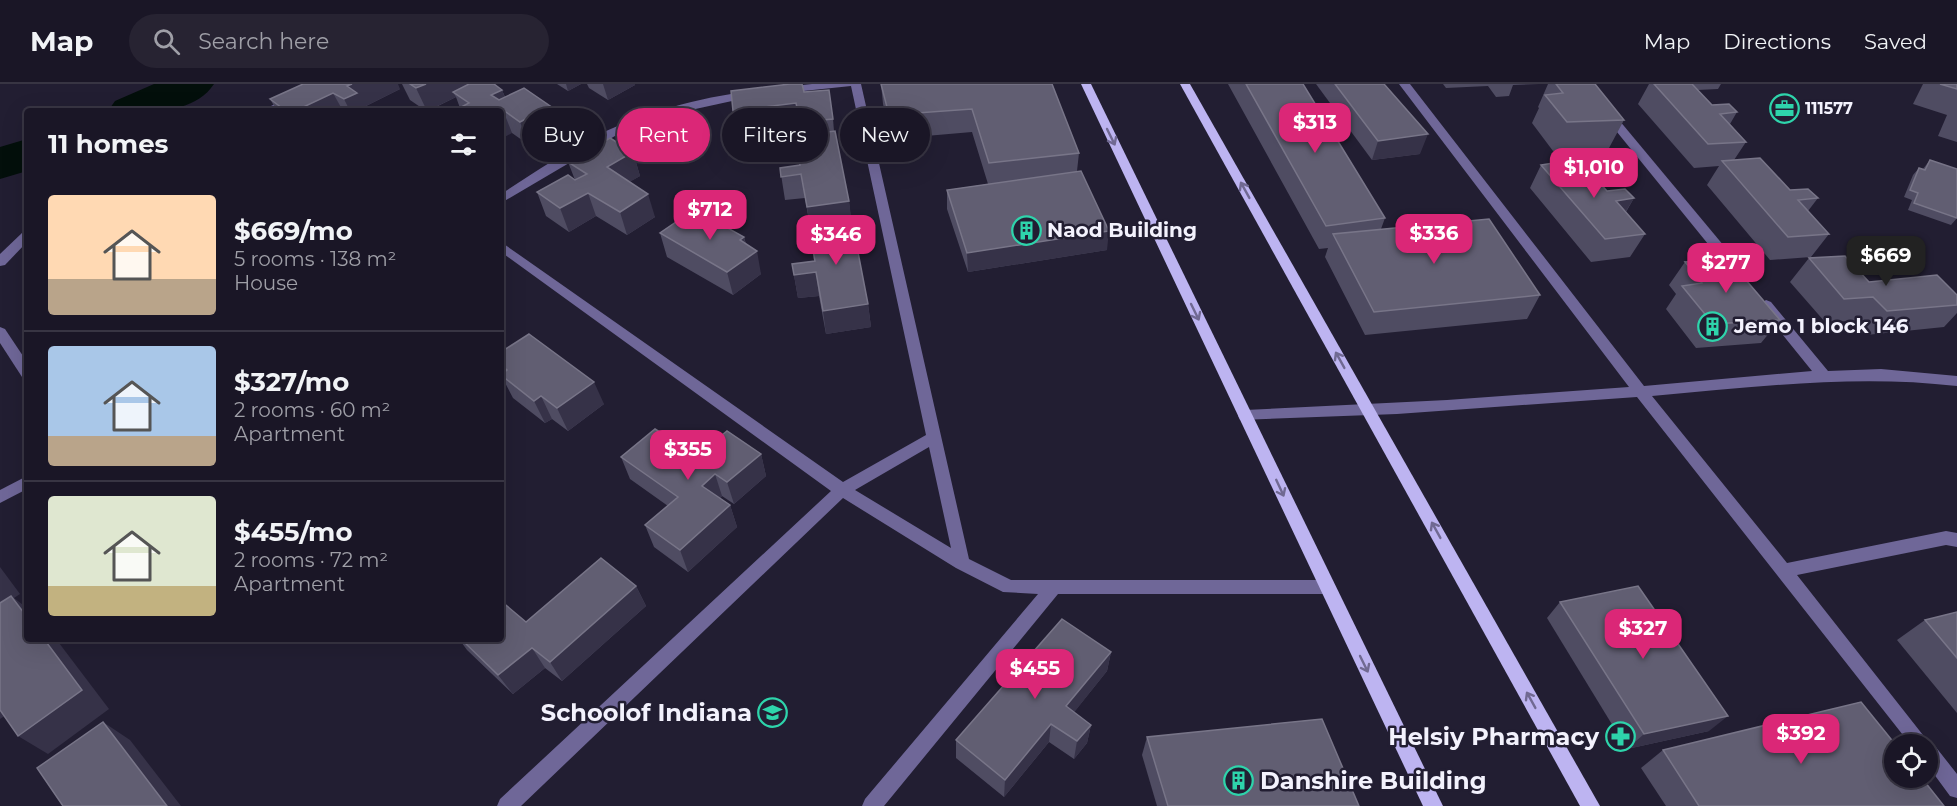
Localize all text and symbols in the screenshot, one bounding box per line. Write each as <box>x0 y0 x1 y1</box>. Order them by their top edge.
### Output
search box <box>129 14 549 68</box>
text: Map <box>30 24 93 58</box>
icon: search <box>150 25 183 58</box>
text: Search here <box>198 28 329 55</box>
text: Map <box>1644 29 1690 54</box>
text: Directions <box>1723 29 1831 54</box>
text: Saved <box>1864 29 1927 54</box>
office icon: 111577 <box>1768 92 1800 124</box>
place label: 111577 <box>1805 99 1853 118</box>
pin: $313 <box>1279 103 1351 154</box>
chip: Buy <box>522 108 605 162</box>
chip: Rent <box>617 108 710 162</box>
chip: Filters <box>722 108 828 162</box>
chip: New <box>840 108 930 162</box>
text: $313 <box>1293 110 1337 134</box>
one-way arrow <box>1105 127 1117 145</box>
text: 11 homes <box>48 128 168 160</box>
icon: filters <box>447 128 480 161</box>
pin: $1,010 <box>1545 148 1643 199</box>
text: $1,010 <box>1564 155 1624 179</box>
one-way arrow <box>1239 182 1251 199</box>
pin: $712 <box>674 190 746 241</box>
text: $712 <box>688 197 732 221</box>
building icon: Naod Building <box>1010 214 1042 246</box>
pin: $336 <box>1398 214 1470 265</box>
text: $669/mo <box>234 215 353 247</box>
pin: $346 <box>800 215 872 266</box>
place label: Naod Building <box>1047 218 1197 242</box>
icon: home <box>96 219 168 291</box>
text: $336 <box>1409 221 1459 245</box>
text: $346 <box>810 222 862 246</box>
pin: $669 <box>1850 236 1922 287</box>
pin: $277 <box>1690 243 1762 294</box>
text: $669 <box>1861 243 1911 267</box>
text: 5 rooms · 138 m² <box>234 247 396 271</box>
text: $277 <box>1701 250 1751 274</box>
text: House <box>234 271 298 295</box>
one-way arrow <box>1190 303 1202 321</box>
building icon: Jemo 1 block 146 <box>1697 310 1729 342</box>
place label: Jemo 1 block 146 <box>1733 314 1909 338</box>
one-way arrow <box>1334 352 1346 369</box>
text: $327/mo <box>234 366 349 398</box>
icon: home <box>96 370 168 442</box>
text: 2 rooms · 60 m² <box>234 398 390 422</box>
text: Apartment <box>234 422 345 446</box>
pin: $355 <box>652 430 724 481</box>
text: $355 <box>664 437 712 461</box>
one-way arrow <box>1274 479 1286 497</box>
text: $455/mo <box>234 516 353 548</box>
icon: home <box>96 520 168 592</box>
one-way arrow <box>1430 522 1442 539</box>
text: 2 rooms · 72 m² <box>234 548 388 572</box>
text: Apartment <box>234 572 345 596</box>
pin: $327 <box>1607 609 1679 660</box>
text: $327 <box>1619 616 1667 640</box>
pin: $455 <box>999 649 1071 700</box>
one-way arrow <box>1359 655 1370 673</box>
text: $455 <box>1010 656 1060 680</box>
one-way arrow <box>1525 692 1537 709</box>
school or university icon: Schoolof Indiana <box>757 696 789 728</box>
place label: Schoolof Indiana <box>541 698 752 727</box>
pin: $392 <box>1765 714 1837 765</box>
pharmacy icon: Helsiy Pharmacy <box>1604 720 1636 752</box>
text: $392 <box>1777 721 1826 745</box>
place label: Helsiy Pharmacy <box>1388 722 1600 751</box>
map controls <box>1884 734 1938 788</box>
button: locate <box>1884 734 1938 788</box>
building icon: Danshire Building <box>1223 764 1255 796</box>
place label: Danshire Building <box>1260 766 1486 795</box>

